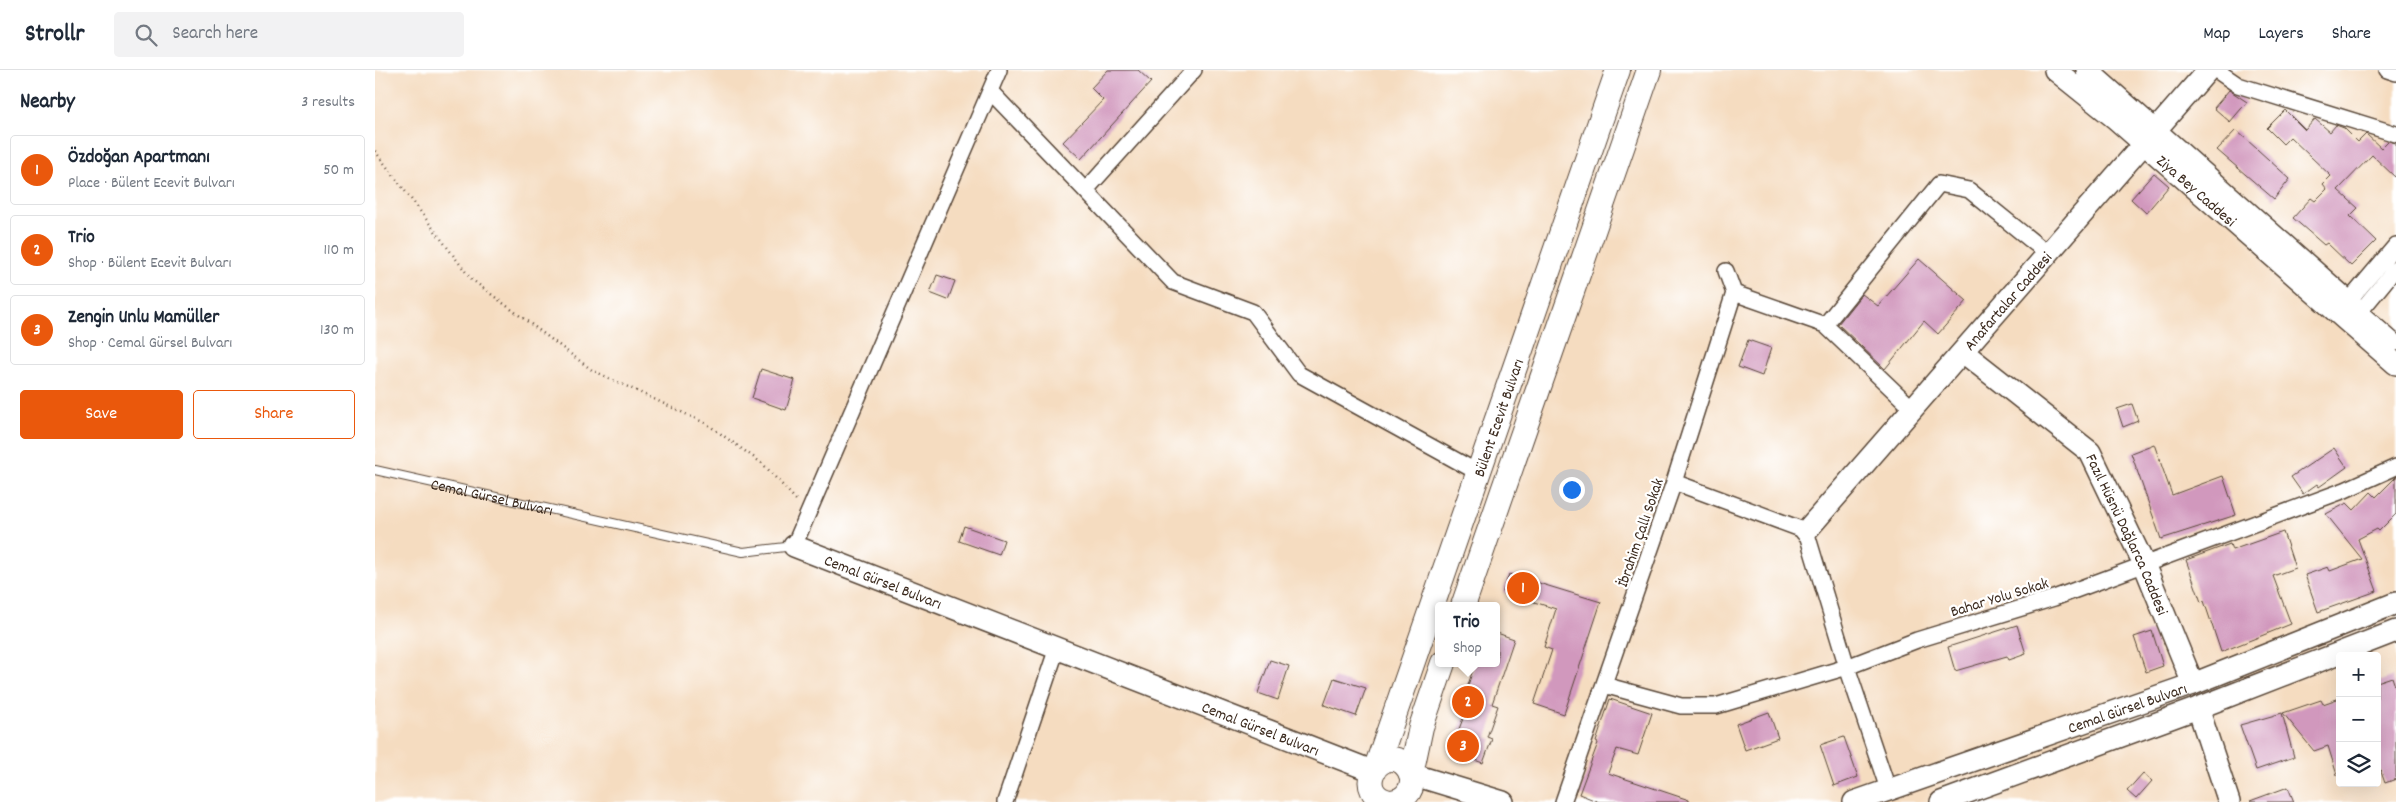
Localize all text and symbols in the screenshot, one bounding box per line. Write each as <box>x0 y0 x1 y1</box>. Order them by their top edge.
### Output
search box <box>114 12 464 57</box>
text: Strollr <box>25 18 84 52</box>
icon: search <box>132 21 160 49</box>
text: Search here <box>172 21 258 48</box>
text: Map <box>2203 22 2230 47</box>
text: Layers <box>2258 22 2304 47</box>
text: Share <box>2332 22 2371 47</box>
text: Nearby <box>20 88 75 118</box>
text: 3 results <box>301 91 355 114</box>
text: Özdoğan Apartmanı <box>68 145 210 172</box>
street label: Ziya Bey Caddesi <box>2150 150 2241 233</box>
text: 1 <box>35 159 39 182</box>
text: 50 m <box>323 159 354 182</box>
text: Place · Bülent Ecevit Bulvarı <box>68 172 235 195</box>
text: Trio <box>68 225 95 252</box>
text: 2 <box>34 239 41 262</box>
text: 110 m <box>324 239 354 262</box>
street label: Anafartalar Caddesi <box>1959 248 2059 356</box>
text: Shop · Bülent Ecevit Bulvarı <box>68 252 231 275</box>
text: Zengin Unlu Mamüller <box>68 305 219 332</box>
text: 3 <box>33 319 41 342</box>
text: 130 m <box>320 319 354 342</box>
text: Shop · Cemal Gürsel Bulvarı <box>68 332 232 355</box>
street label: Bülent Ecevit Bulvarı <box>1469 356 1531 480</box>
button: Save <box>20 390 183 439</box>
button: Share <box>193 390 355 439</box>
street label: Fazıl Hüsnü Dağlarca Caddesi <box>2078 450 2173 619</box>
street label: Cemal Gürsel Bulvarı <box>428 474 555 523</box>
street label: İbrahim Çallı Sokak <box>1612 475 1671 590</box>
your location <box>1559 477 1585 503</box>
street label: Cemal Gürsel Bulvarı <box>820 550 945 616</box>
pin: 1 <box>1507 569 1539 607</box>
street label: Bahar Yolu Sokak <box>1948 573 2052 624</box>
popup <box>1435 602 1500 667</box>
text: Trio <box>1453 610 1480 637</box>
text: Shop <box>1453 637 1482 660</box>
map controls <box>2336 652 2381 787</box>
button: + <box>2336 652 2381 697</box>
street label: Cemal Gürsel Bulvarı <box>2065 678 2190 741</box>
pin: 2 <box>1452 683 1484 721</box>
street label: Cemal Gürsel Bulvarı <box>1198 697 1322 763</box>
button: − <box>2336 697 2381 742</box>
pin: 3 <box>1447 727 1479 765</box>
button: layers <box>2336 742 2381 787</box>

